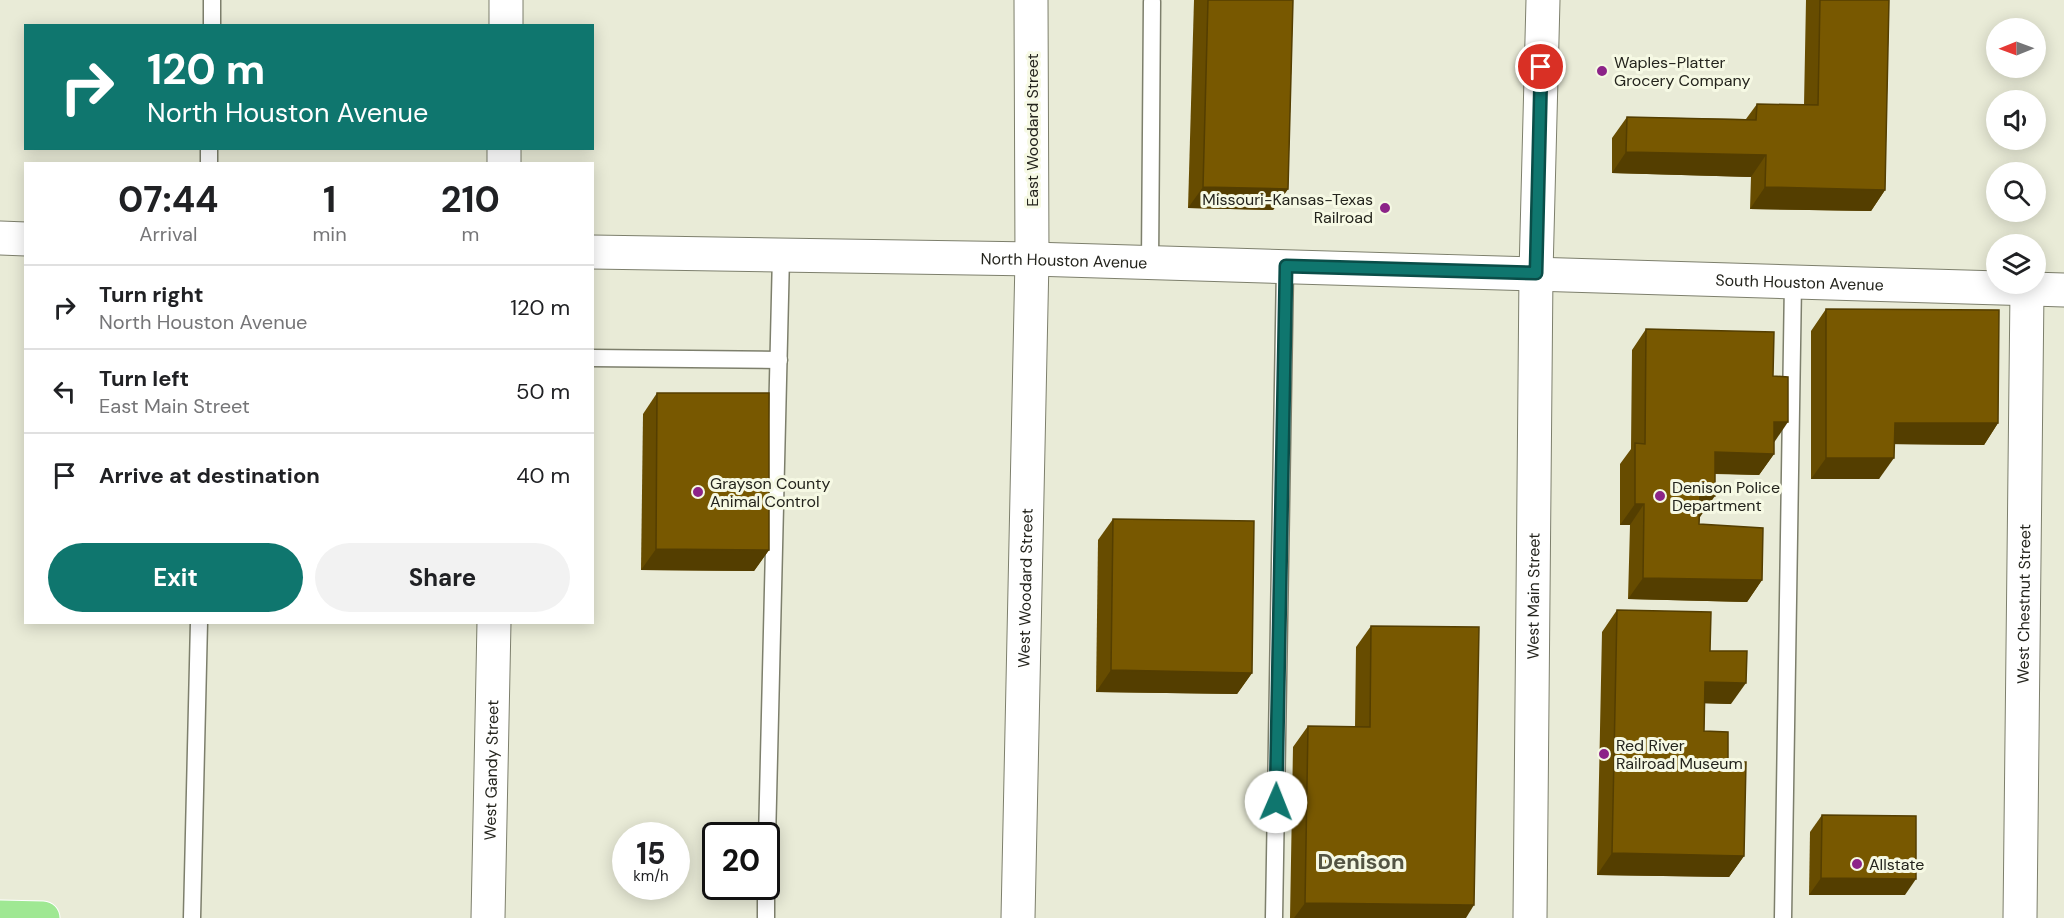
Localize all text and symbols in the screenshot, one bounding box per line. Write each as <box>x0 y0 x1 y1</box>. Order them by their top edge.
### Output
north arrow <box>1986 18 2046 78</box>
map controls <box>1986 18 2046 294</box>
pin <box>1515 41 1566 92</box>
text: 120 m <box>147 42 265 97</box>
icon: right <box>48 48 126 126</box>
icon: arrive <box>1524 50 1557 83</box>
place label: Waples-Platter Grocery Company <box>1614 52 1750 91</box>
street label: East Woodard Street <box>1022 53 1043 207</box>
marker: Waples-Platter Grocery Company <box>1595 64 1609 78</box>
button: sound <box>1986 90 2046 150</box>
text: North Houston Avenue <box>147 95 428 130</box>
button: search <box>1986 162 2046 222</box>
text: 07:44 <box>118 176 218 223</box>
text: 1 <box>323 176 336 223</box>
text: 210 <box>441 176 500 223</box>
place label: Missouri-Kansas-Texas Railroad <box>1202 189 1373 228</box>
marker: Missouri-Kansas-Texas Railroad <box>1378 201 1392 215</box>
text: Arrival <box>139 221 197 247</box>
text: min <box>313 221 347 247</box>
text: m <box>461 221 479 247</box>
button: layers <box>1986 234 2046 294</box>
street label: North Houston Avenue <box>980 248 1148 273</box>
street label: South Houston Avenue <box>1715 270 1884 296</box>
text: Turn right <box>99 280 204 309</box>
icon: right <box>48 291 81 324</box>
text: 120 m <box>510 293 570 322</box>
text: North Houston Avenue <box>99 309 307 335</box>
text: Turn left <box>99 364 189 393</box>
icon: left <box>48 375 81 408</box>
text: 50 m <box>516 377 570 406</box>
text: East Main Street <box>99 393 250 419</box>
icon: arrive <box>48 459 81 492</box>
text: Arrive at destination <box>99 461 320 490</box>
text: 40 m <box>516 461 570 490</box>
place label: Grayson County Animal Control <box>710 473 830 512</box>
place label: Denison Police Department <box>1672 477 1780 516</box>
marker: Grayson County Animal Control <box>691 485 705 499</box>
marker: Denison Police Department <box>1653 489 1667 503</box>
street label: West Woodard Street <box>1013 508 1038 668</box>
street label: West Chestnut Street <box>2013 524 2035 684</box>
street label: West Main Street <box>1522 532 1545 660</box>
button: Exit <box>48 543 303 612</box>
button: Share <box>315 543 570 612</box>
street label: West Gandy Street <box>480 700 503 841</box>
place label: Red River Railroad Museum <box>1616 735 1743 774</box>
marker: Red River Railroad Museum <box>1597 747 1611 761</box>
position arrow <box>1244 770 1308 834</box>
speed limit sign: 20 <box>702 822 780 900</box>
text: 15 <box>636 834 666 873</box>
district label: Denison <box>1317 847 1405 876</box>
place label: Allstate <box>1869 854 1924 875</box>
marker: Allstate <box>1850 857 1864 871</box>
text: km/h <box>633 866 669 886</box>

